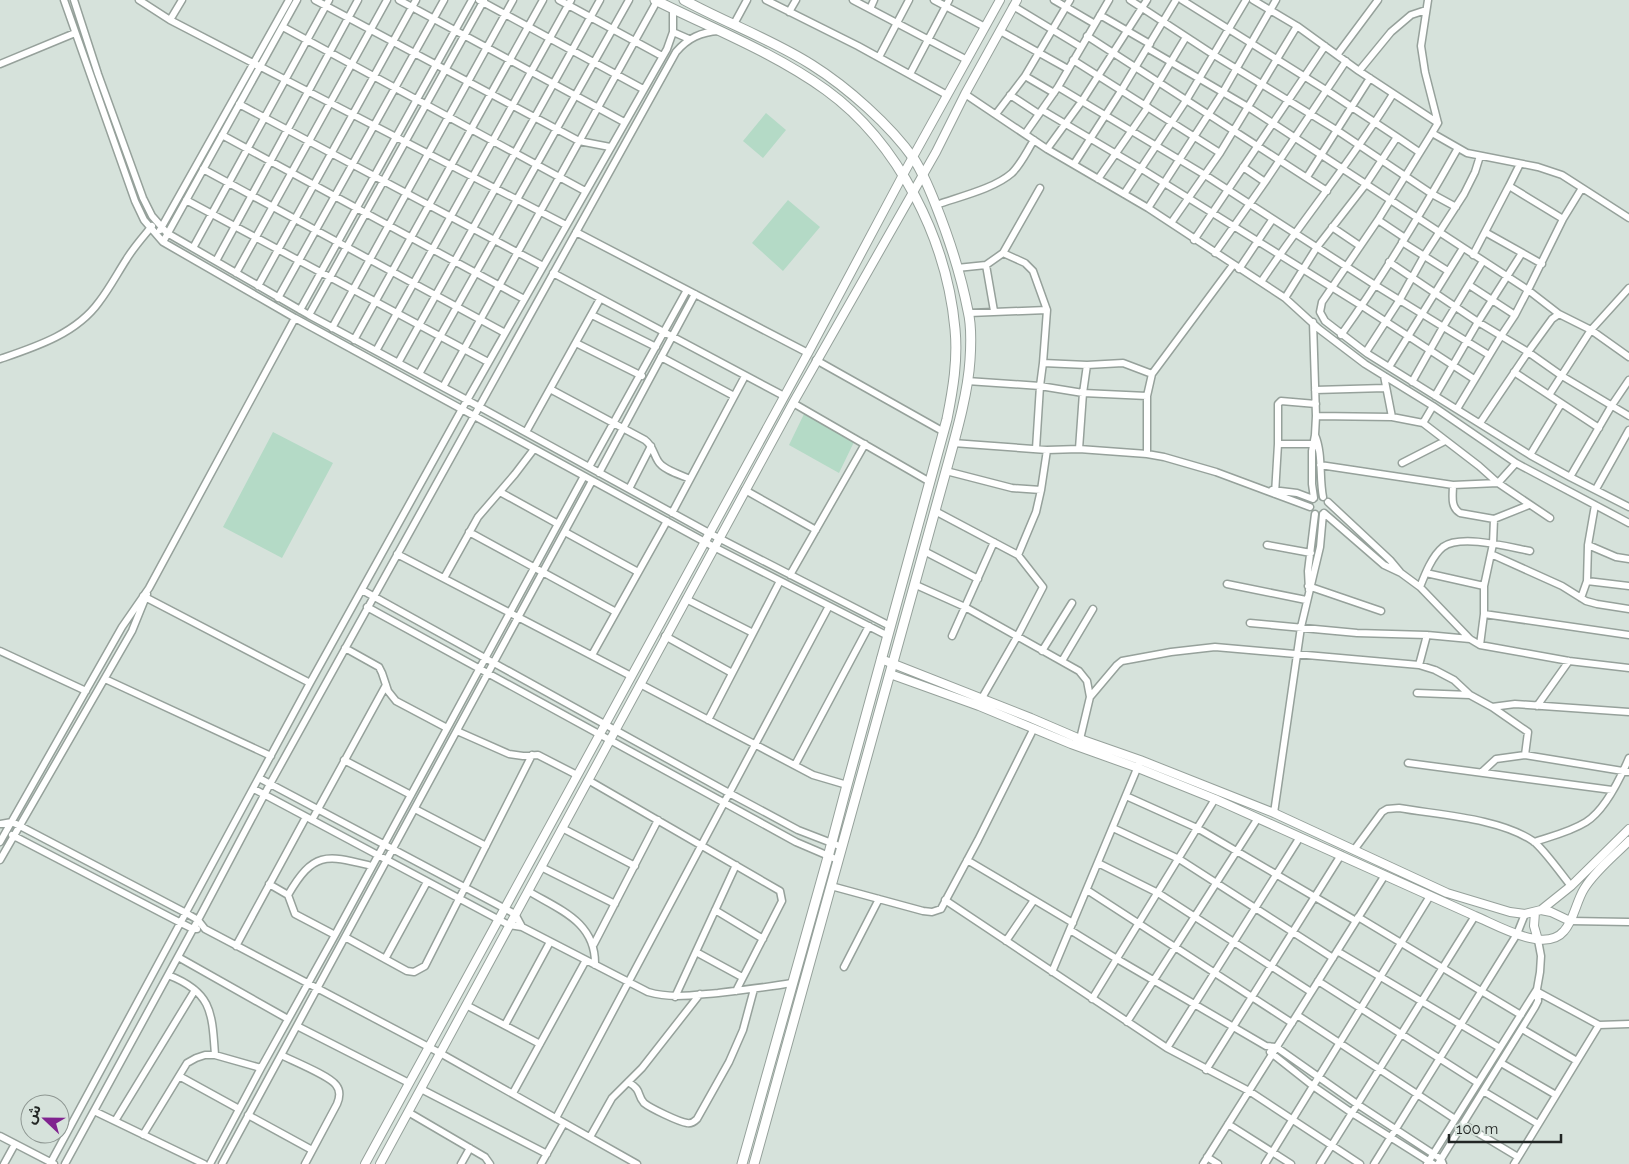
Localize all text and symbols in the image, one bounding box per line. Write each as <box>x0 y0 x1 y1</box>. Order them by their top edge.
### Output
north arrow <box>20 1094 70 1144</box>
text: ش <box>22 1102 44 1126</box>
scale bar <box>1449 1112 1562 1144</box>
text: 100 m <box>1456 1120 1498 1138</box>

